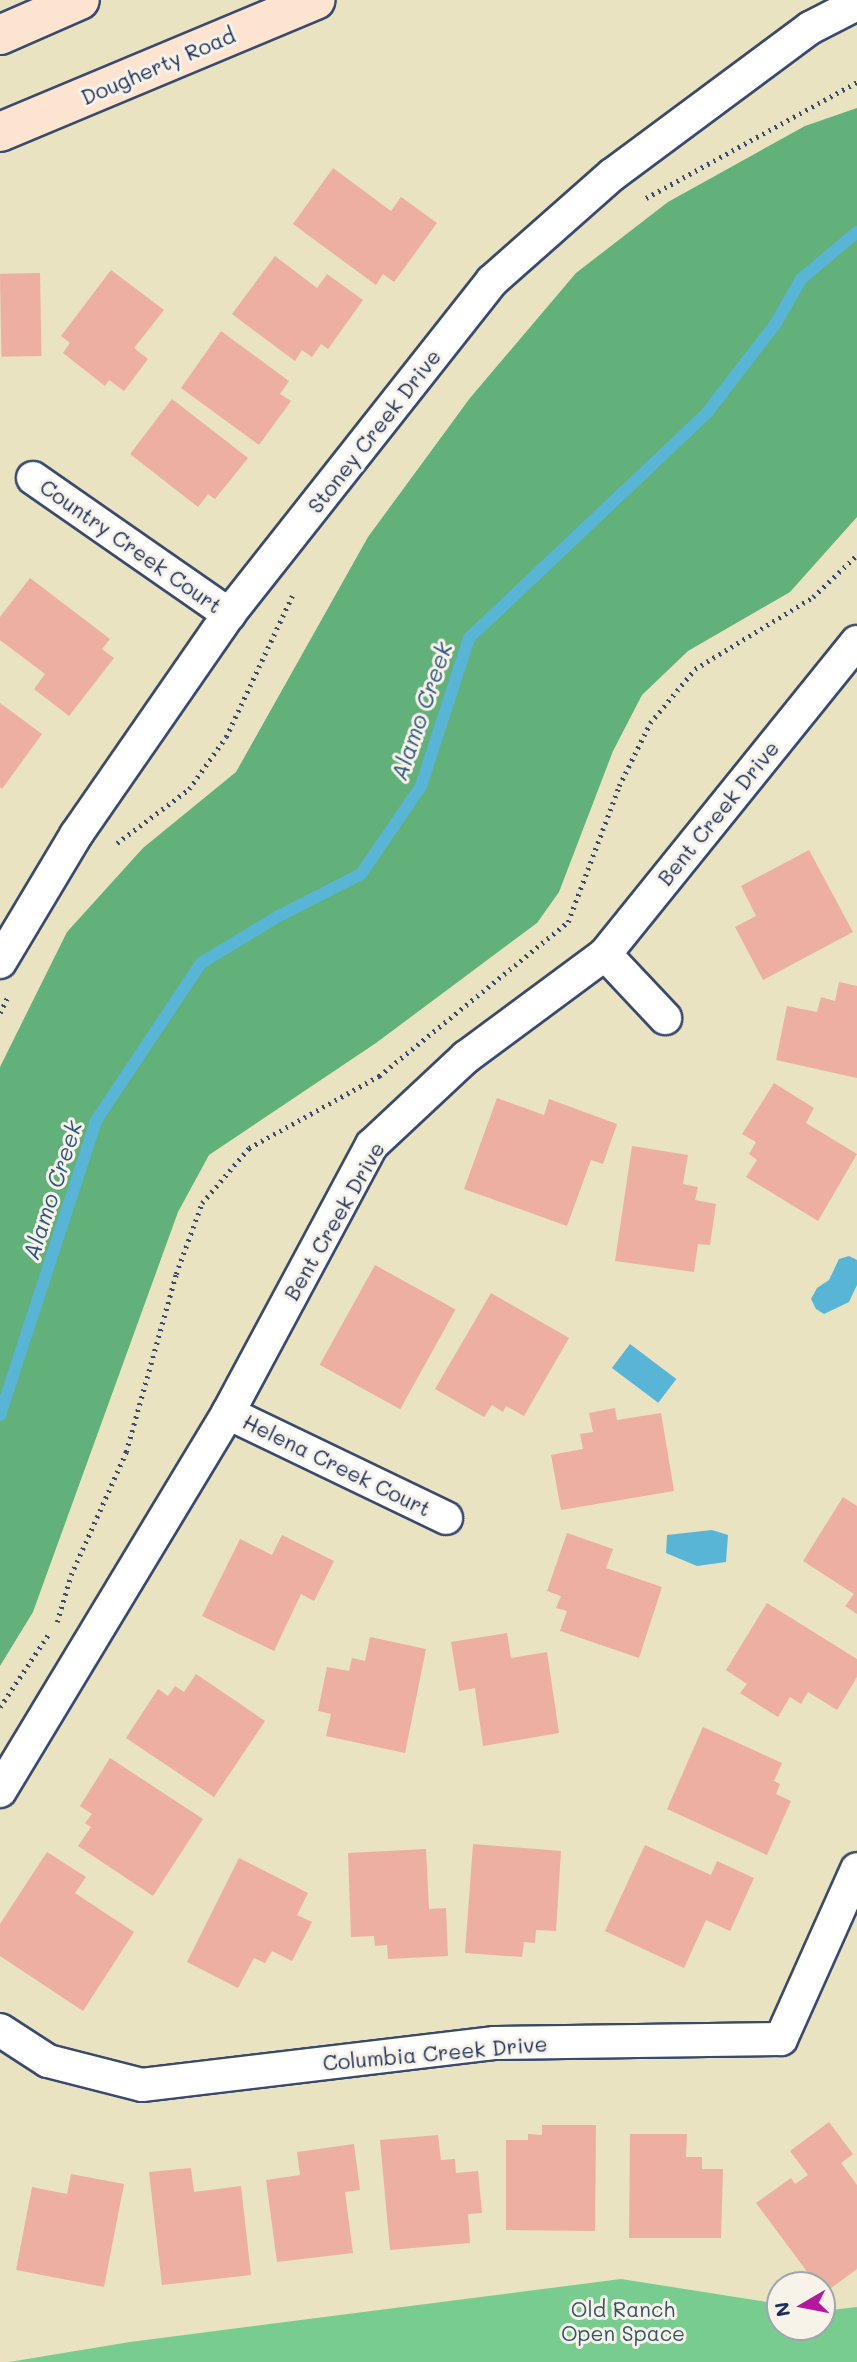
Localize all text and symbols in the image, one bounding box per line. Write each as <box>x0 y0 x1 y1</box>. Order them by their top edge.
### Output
street label: Dougherty Road <box>77 22 239 110</box>
street label: Stoney Creek Drive <box>302 344 446 518</box>
street label: Country Creek Court <box>35 474 227 618</box>
water label: Alamo Creek <box>385 638 457 784</box>
street label: Bent Creek Drive <box>652 736 784 890</box>
water label: Alamo Creek <box>17 1117 87 1263</box>
street label: Bent Creek Drive <box>278 1137 390 1305</box>
street label: Helena Creek Court <box>239 1409 435 1521</box>
street label: Columbia Creek Drive <box>322 2031 548 2075</box>
north arrow <box>766 2271 836 2341</box>
park label: Old Ranch Open Space <box>561 2296 685 2346</box>
text: N <box>768 2300 795 2319</box>

